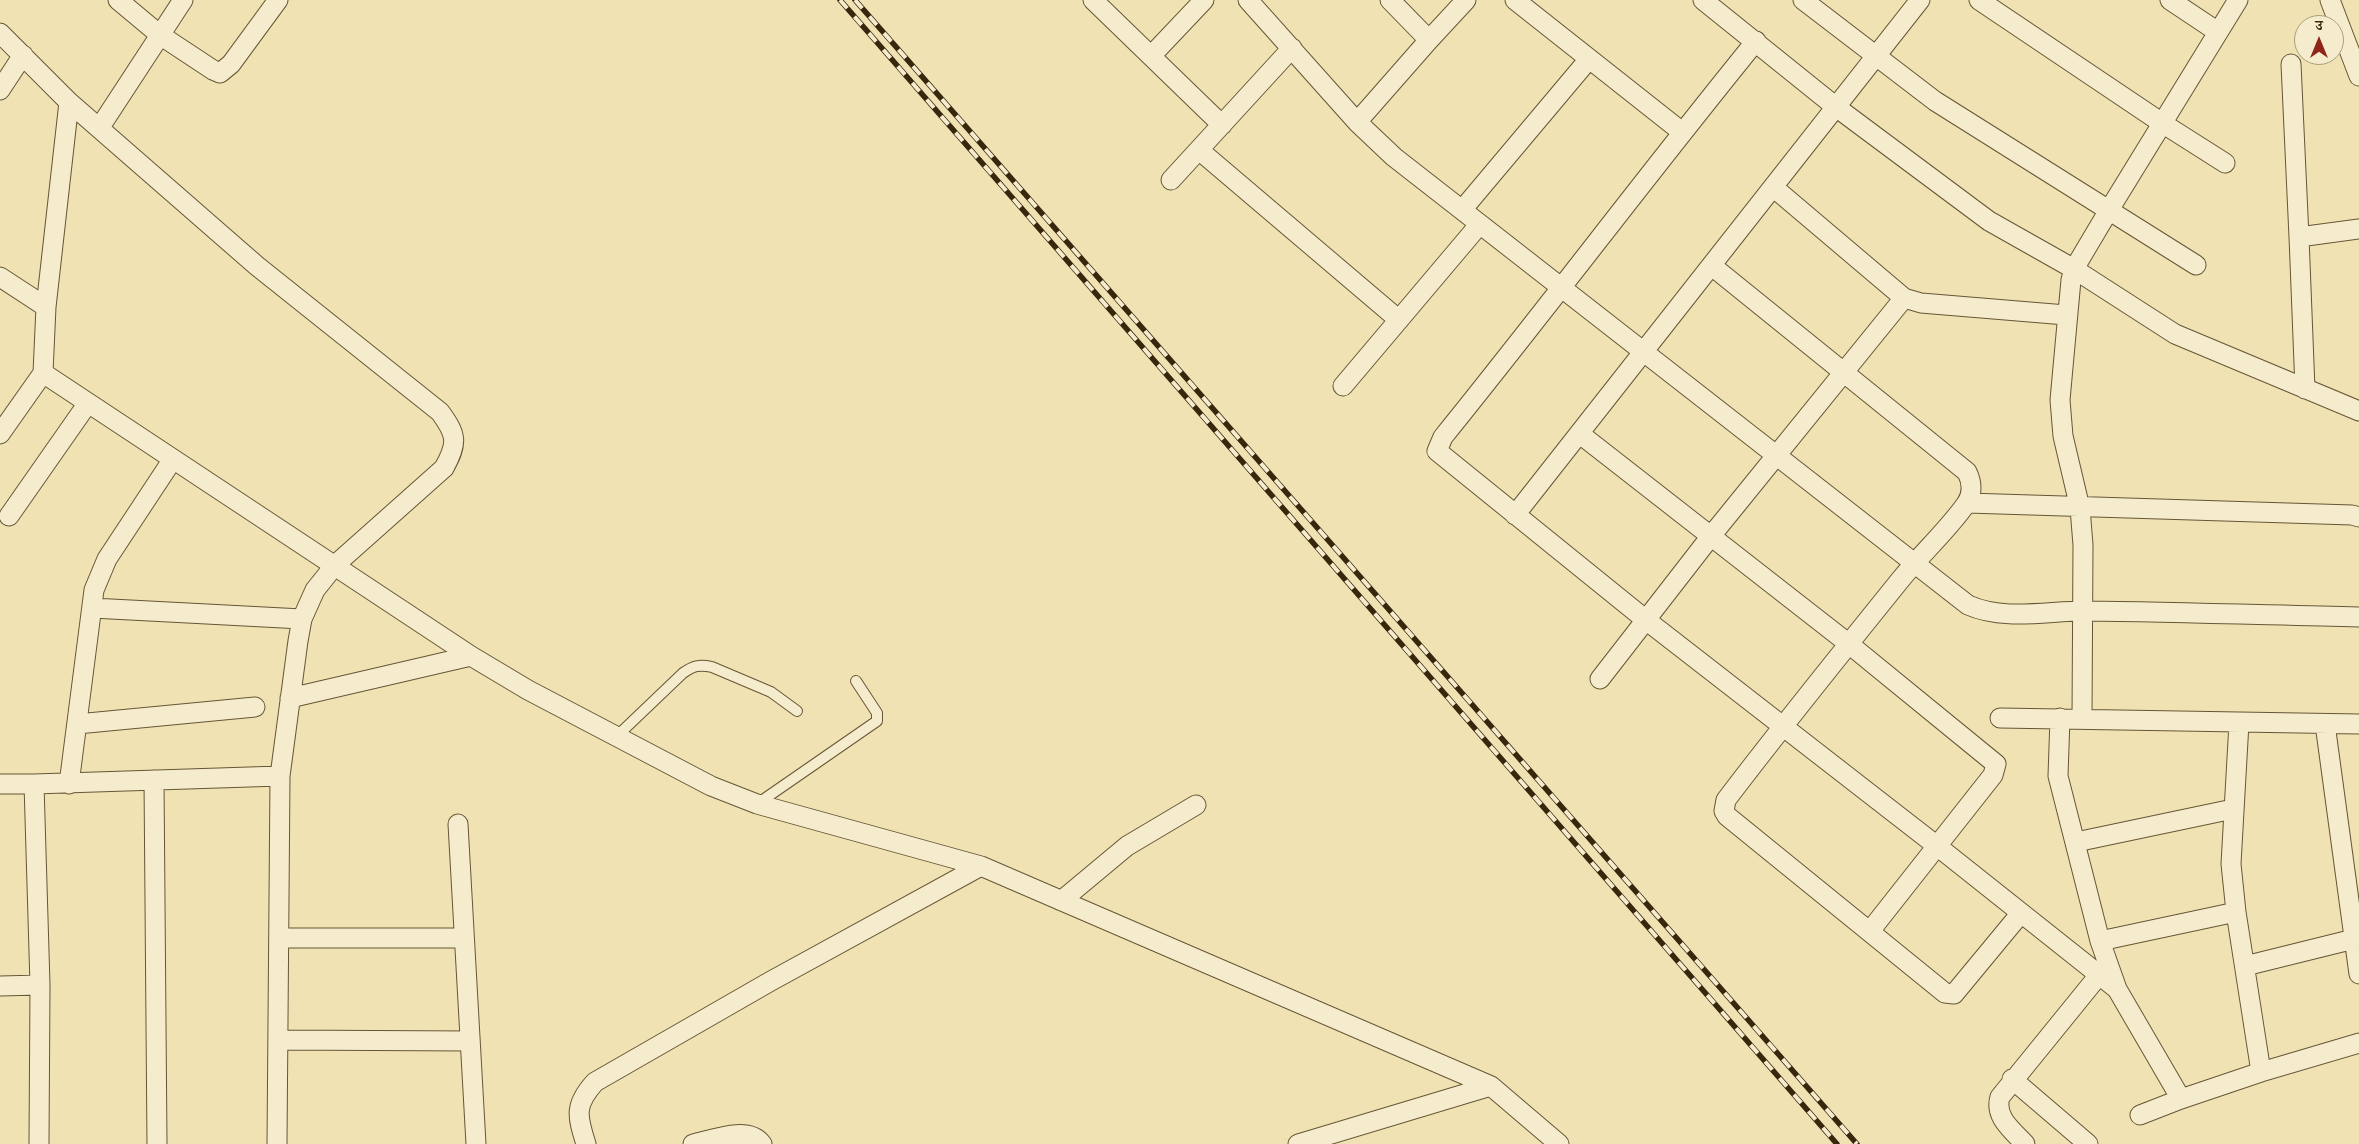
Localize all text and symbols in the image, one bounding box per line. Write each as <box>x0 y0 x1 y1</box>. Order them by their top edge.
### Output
north arrow <box>2294 15 2344 65</box>
text: उ <box>2315 16 2323 35</box>

